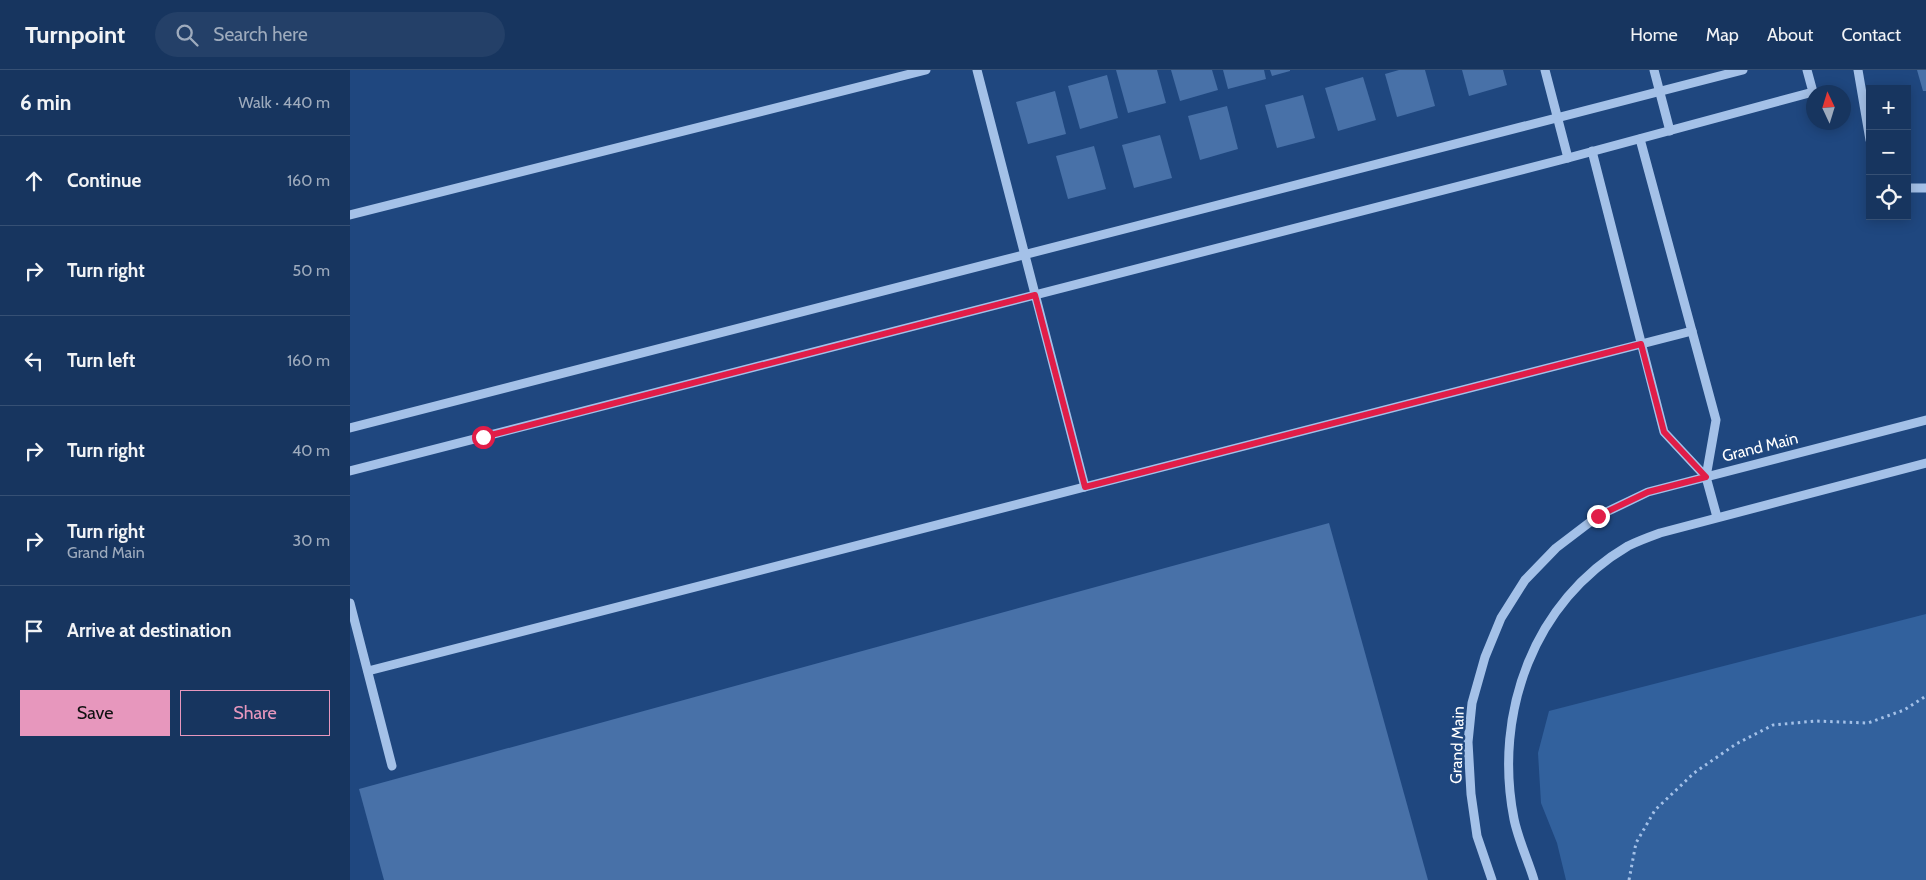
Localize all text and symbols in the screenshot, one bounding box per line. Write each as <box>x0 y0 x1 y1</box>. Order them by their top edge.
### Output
search box <box>155 12 505 57</box>
text: Turnpoint <box>25 20 125 49</box>
icon: search <box>173 21 201 49</box>
text: Search here <box>213 23 308 46</box>
text: Home <box>1630 24 1678 46</box>
text: Map <box>1706 24 1739 46</box>
text: About <box>1767 24 1813 46</box>
text: Contact <box>1841 24 1901 46</box>
north arrow <box>1806 85 1851 130</box>
map controls <box>1866 85 1911 220</box>
button: + <box>1866 85 1911 130</box>
text: 6 min <box>20 90 71 115</box>
text: Walk · 440 m <box>239 93 330 112</box>
button: − <box>1866 130 1911 175</box>
icon: ahead <box>20 167 48 195</box>
text: Continue <box>67 169 141 192</box>
text: 160 m <box>287 171 330 190</box>
button: locate <box>1866 175 1911 220</box>
icon: right <box>20 257 48 285</box>
text: Turn right <box>67 259 145 282</box>
text: 50 m <box>293 261 330 280</box>
icon: left <box>20 347 48 375</box>
text: Turn left <box>67 349 135 372</box>
text: 160 m <box>287 351 330 370</box>
route start <box>472 426 495 449</box>
street label: Grand Main <box>1720 428 1800 466</box>
icon: right <box>20 437 48 465</box>
text: Turn right <box>67 439 145 462</box>
text: 40 m <box>292 441 330 460</box>
route end <box>1587 505 1610 528</box>
text: Turn right <box>67 520 145 543</box>
icon: right <box>20 527 48 555</box>
text: 30 m <box>293 531 330 550</box>
text: Grand Main <box>67 543 145 562</box>
icon: arrive <box>20 617 48 645</box>
text: Arrive at destination <box>67 619 231 642</box>
button: Save <box>20 690 170 736</box>
button: Share <box>180 690 330 736</box>
street label: Grand Main <box>1446 706 1468 784</box>

